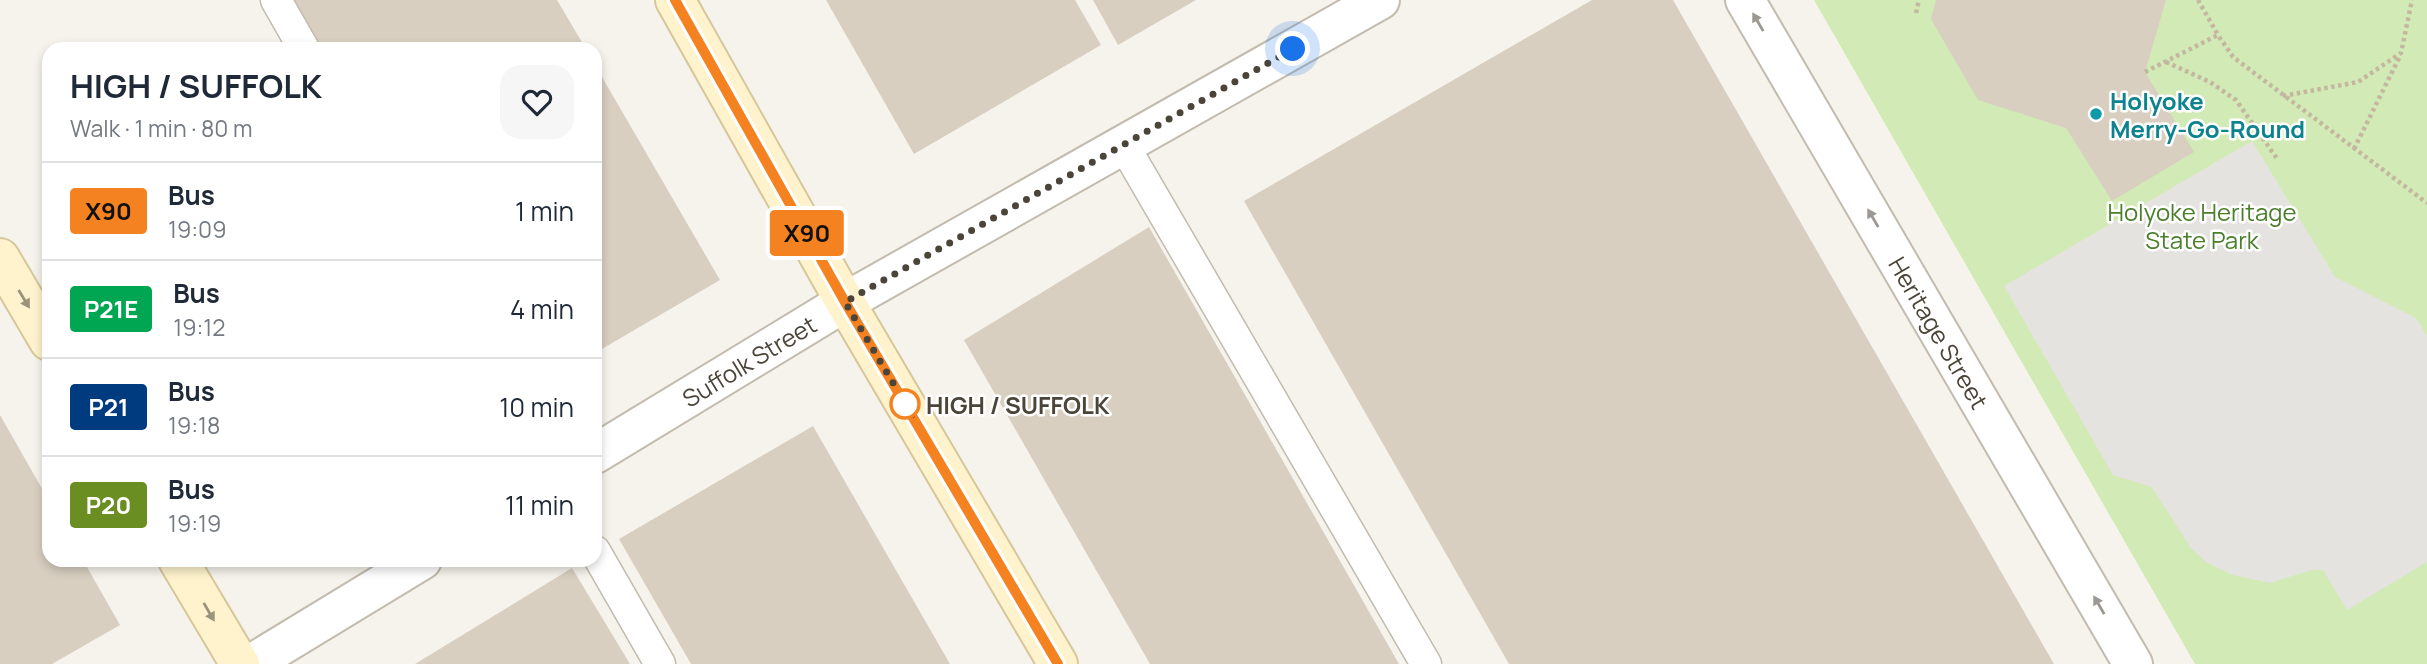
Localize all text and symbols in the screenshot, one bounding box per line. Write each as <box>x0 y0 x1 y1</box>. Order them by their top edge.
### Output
one-way arrow <box>1752 12 1764 31</box>
your location <box>1275 31 1310 66</box>
text: HIGH / SUFFOLK <box>70 63 322 108</box>
button: heart <box>500 65 574 139</box>
place label: Holyoke Merry-Go-Round <box>2110 84 2305 145</box>
marker: Holyoke Merry-Go-Round <box>2088 106 2104 122</box>
text: Walk · 1 min · 80 m <box>70 112 252 144</box>
text: Bus <box>168 177 215 213</box>
text: 1 min <box>515 193 574 229</box>
text: X90 <box>85 194 132 227</box>
park label: Holyoke Heritage State Park <box>2108 195 2297 256</box>
one-way arrow <box>1866 209 1879 228</box>
line badge: X90 <box>767 210 847 256</box>
text: 19:09 <box>168 213 226 245</box>
text: X90 <box>784 216 830 249</box>
street label: Heritage Street <box>1882 250 1997 415</box>
text: Bus <box>173 275 220 311</box>
one-way arrow <box>18 290 31 309</box>
text: 4 min <box>510 291 574 327</box>
text: P21E <box>84 292 138 325</box>
street label: Suffolk Street <box>675 307 822 414</box>
text: 19:12 <box>173 311 225 343</box>
text: Bus <box>168 373 215 409</box>
place label: HIGH / SUFFOLK <box>926 388 1110 421</box>
text: 10 min <box>499 389 574 425</box>
marker: HIGH / SUFFOLK <box>890 389 920 419</box>
text: P21 <box>88 390 129 423</box>
text: 19:18 <box>168 409 220 441</box>
text: Bus <box>168 471 215 507</box>
text: 11 min <box>505 487 574 523</box>
text: P20 <box>86 488 131 521</box>
text: 19:19 <box>168 507 221 539</box>
one-way arrow <box>2093 595 2105 615</box>
one-way arrow <box>203 602 215 622</box>

